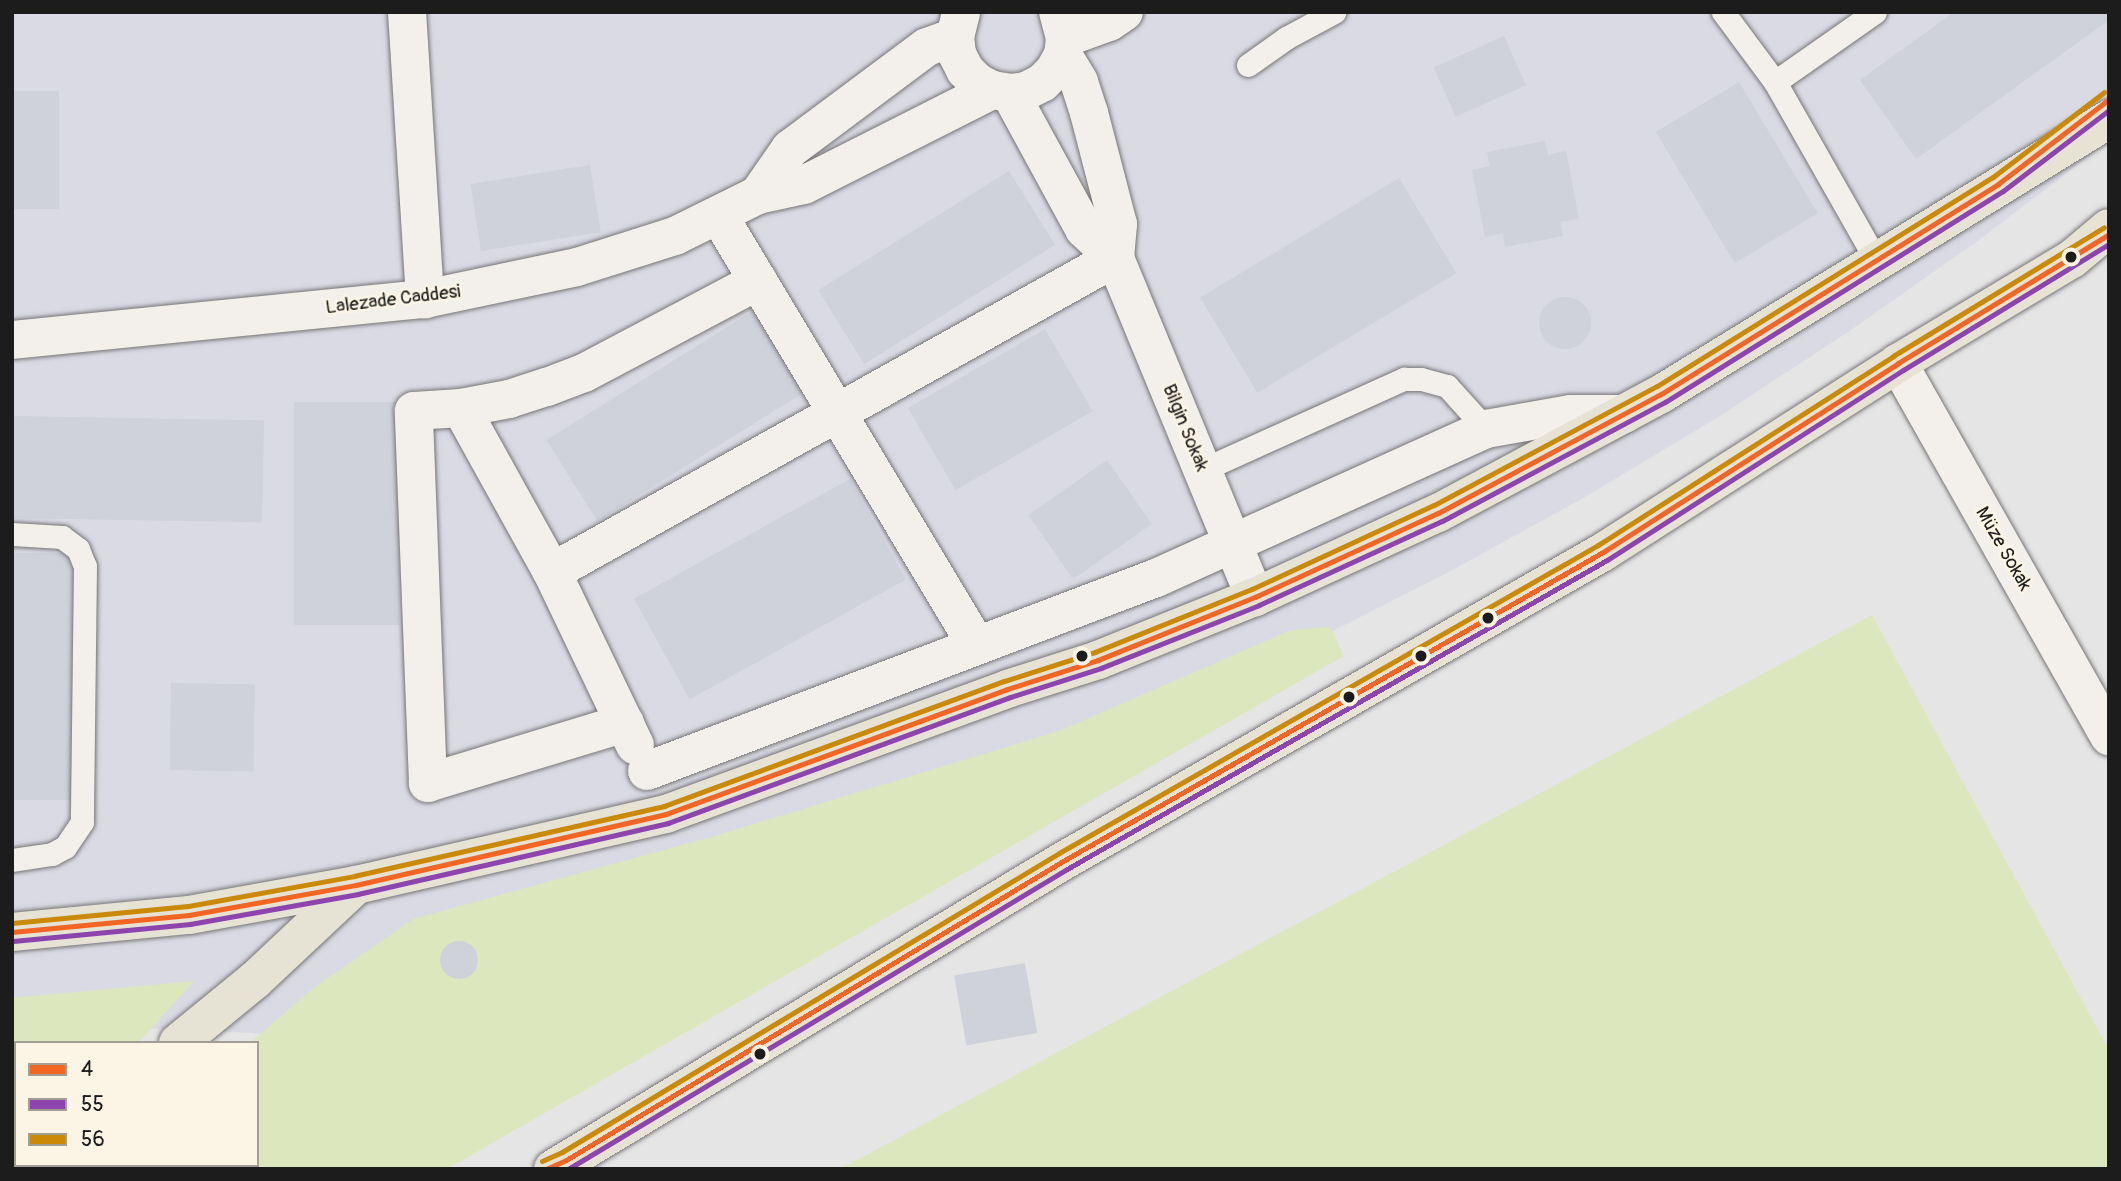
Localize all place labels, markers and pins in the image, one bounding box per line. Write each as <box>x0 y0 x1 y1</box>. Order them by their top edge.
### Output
unlabelled marker <box>2064 250 2078 264</box>
unlabelled marker <box>1481 611 1495 625</box>
unlabelled marker <box>1075 649 1089 663</box>
unlabelled marker <box>1414 649 1428 663</box>
unlabelled marker <box>1342 690 1356 704</box>
unlabelled marker <box>753 1047 767 1061</box>

